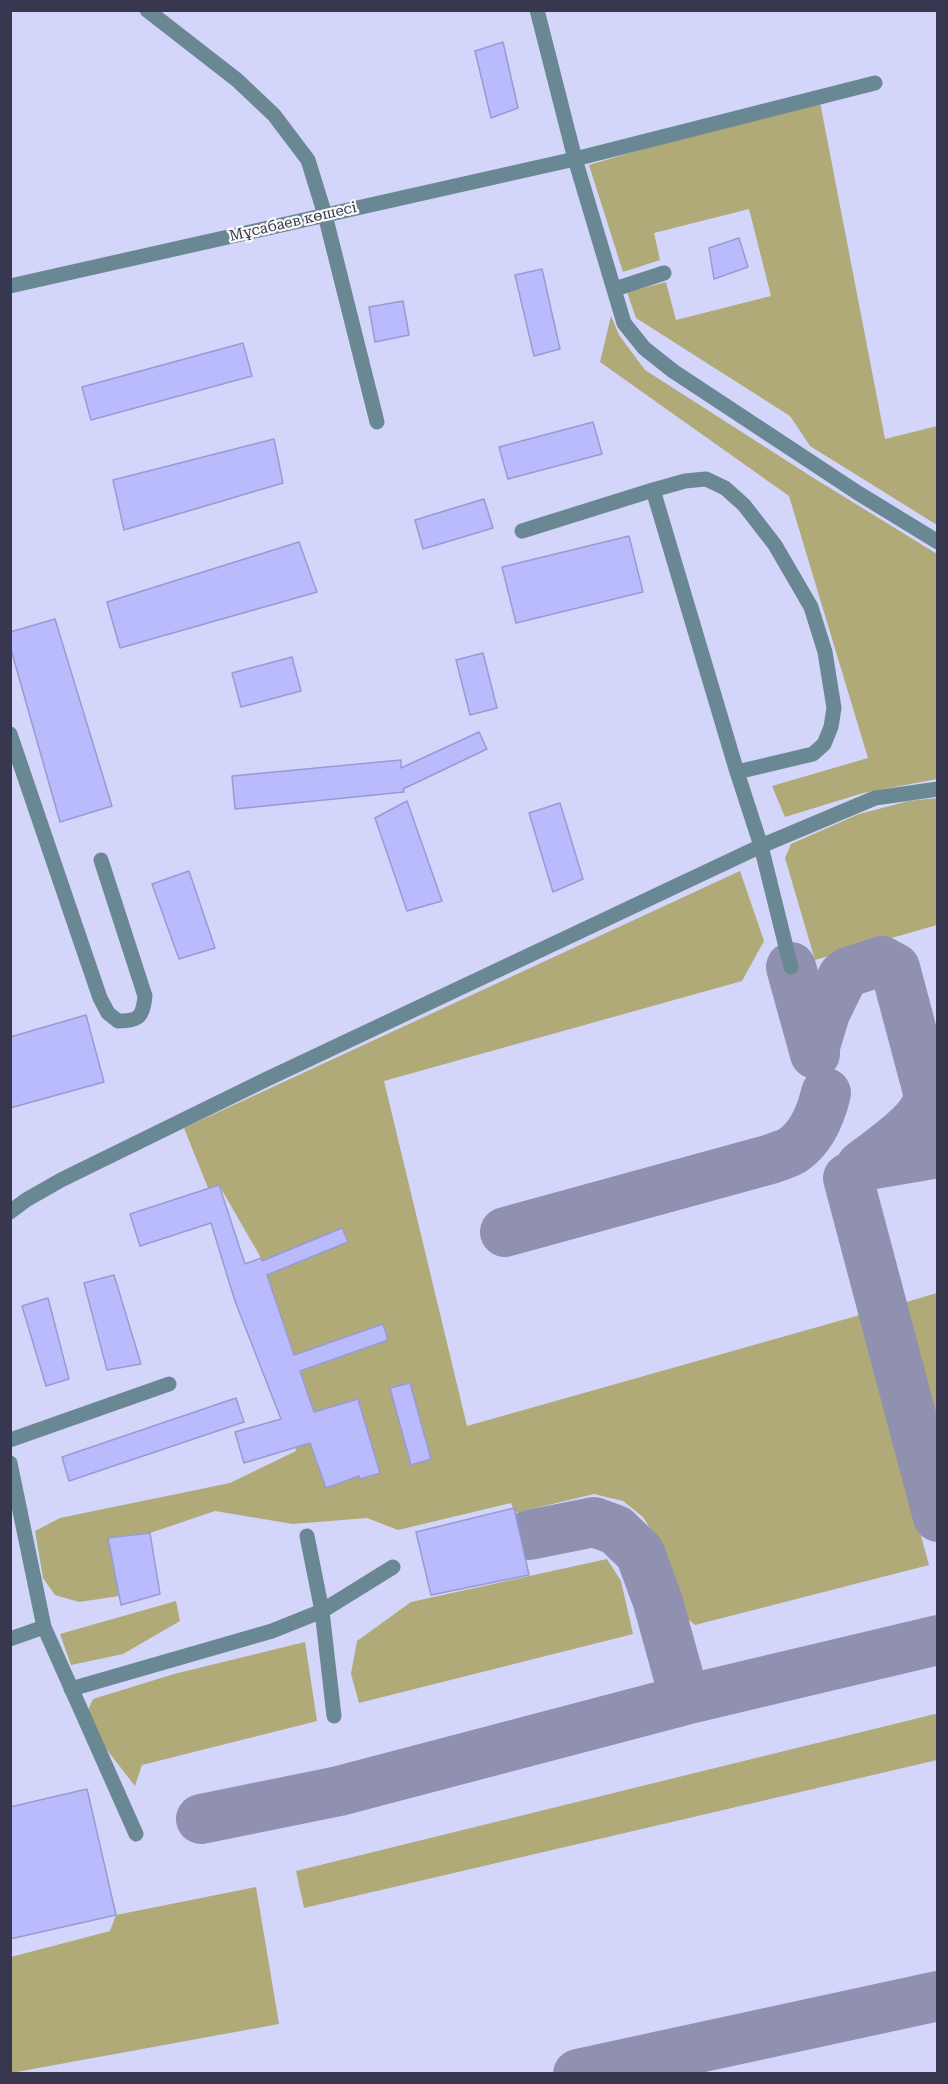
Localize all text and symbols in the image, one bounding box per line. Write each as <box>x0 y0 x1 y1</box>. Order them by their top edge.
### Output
street label: Мұсабаев көшесі <box>228 199 358 245</box>

